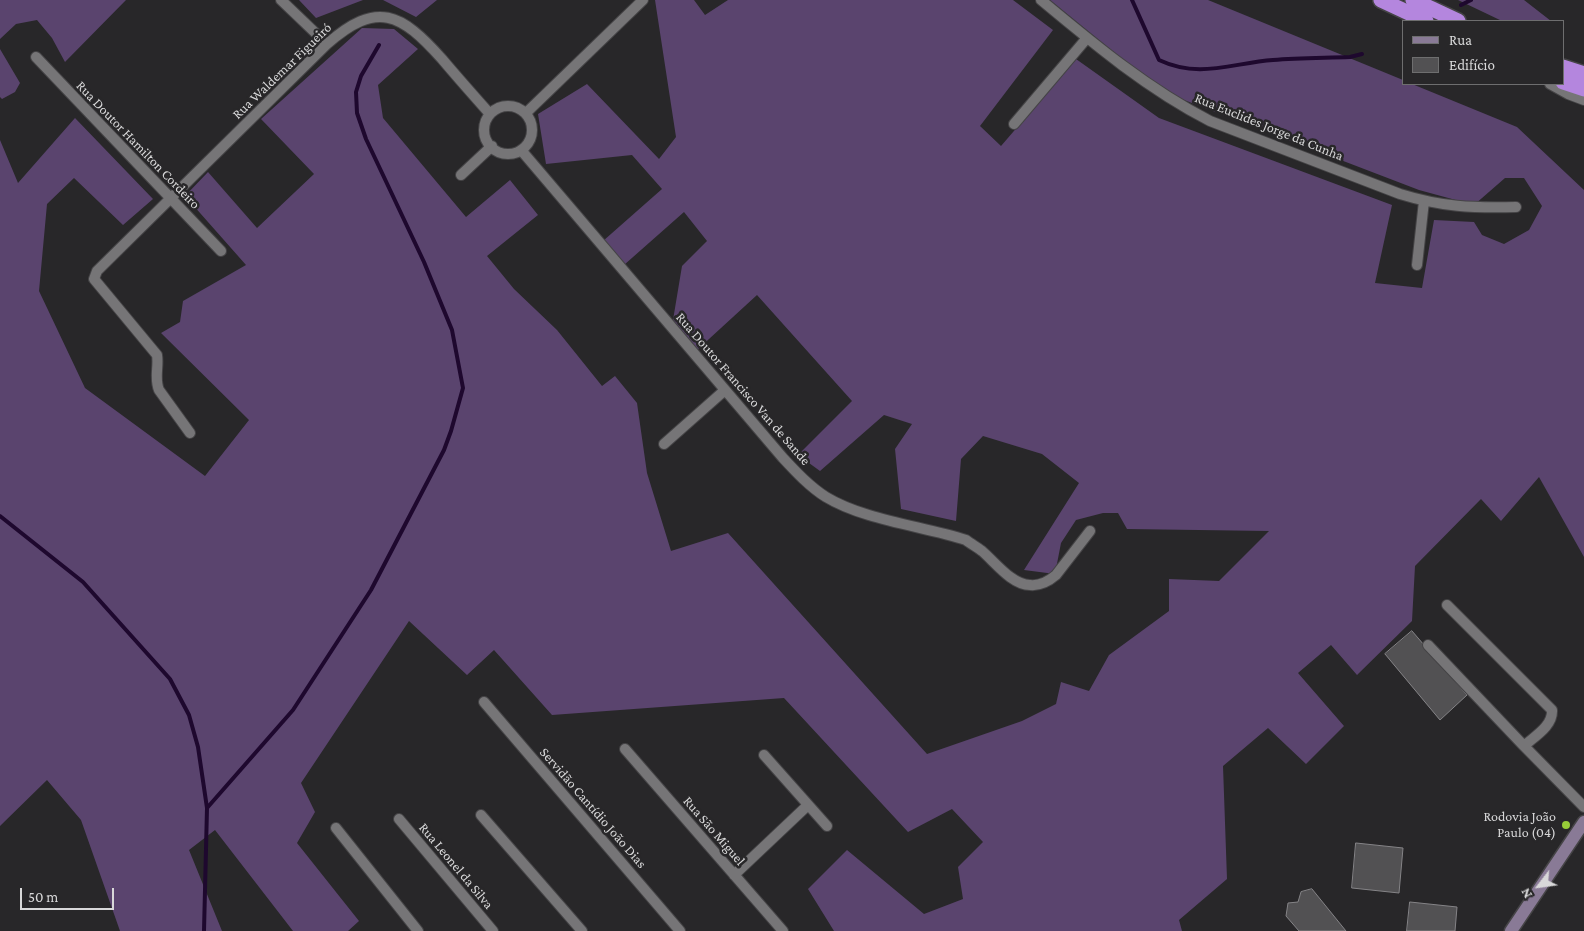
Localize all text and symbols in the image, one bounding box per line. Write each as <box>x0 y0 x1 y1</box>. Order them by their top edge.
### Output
street label: Rua Waldemar Figueiró <box>229 19 335 123</box>
legend <box>1402 20 1564 85</box>
text: Rua <box>1449 32 1472 48</box>
text: Edifício <box>1449 57 1495 73</box>
street label: Rua Doutor Hamilton Cordeiro <box>72 78 204 212</box>
street label: Rua Euclides Jorge da Cunha <box>1192 89 1346 165</box>
street label: Rua Doutor Francisco Van de Sande <box>672 309 814 469</box>
street label: Servidão Cantídio João Dias <box>536 744 650 872</box>
street label: Rua São Miguel <box>679 793 749 869</box>
place label: Rodovia João Paulo (04) <box>1483 809 1556 842</box>
street label: Rua Leonel da Silva <box>415 819 497 913</box>
marker: Rodovia João Paulo (04) <box>1560 819 1572 831</box>
north arrow <box>1514 861 1564 911</box>
scale bar <box>22 878 116 910</box>
text: N <box>1517 885 1535 902</box>
text: 50 m <box>28 889 58 905</box>

